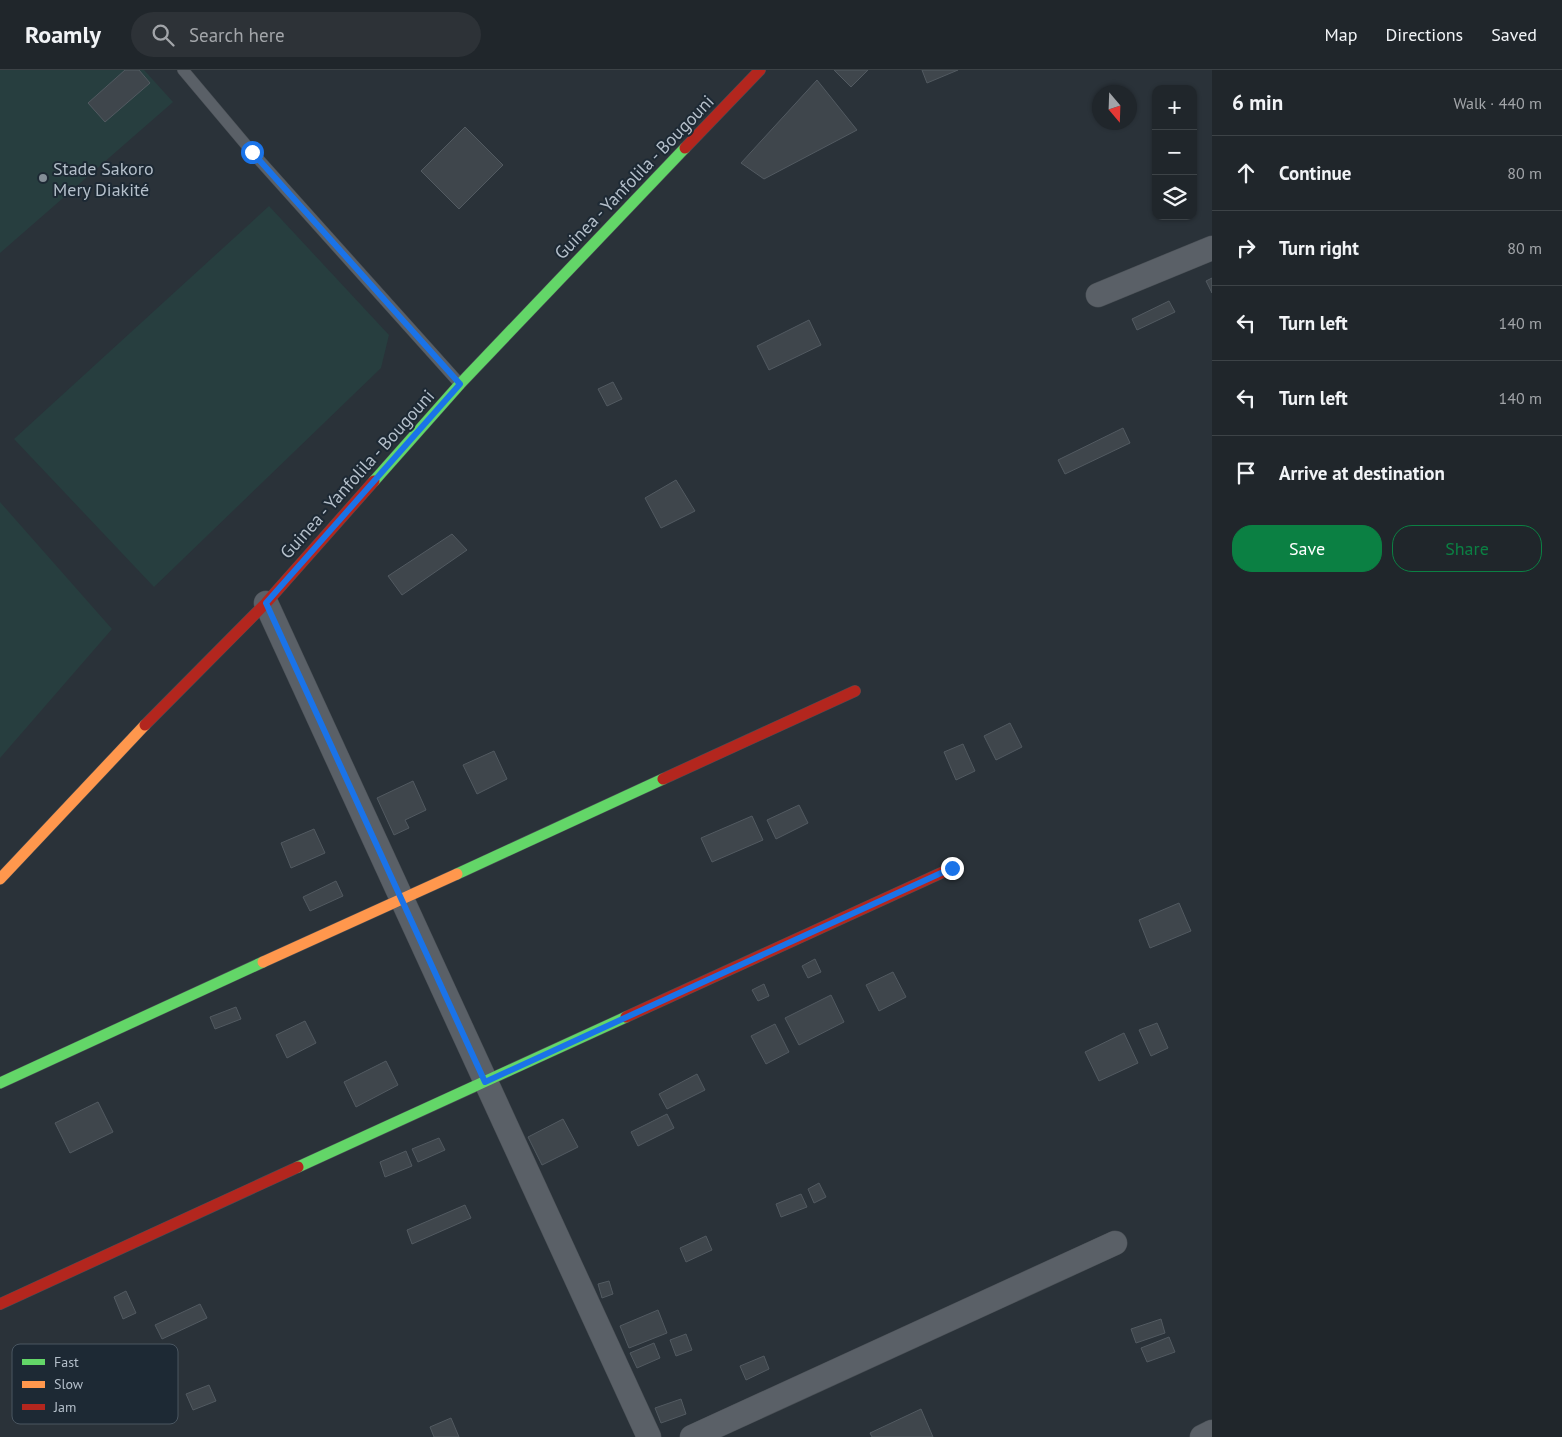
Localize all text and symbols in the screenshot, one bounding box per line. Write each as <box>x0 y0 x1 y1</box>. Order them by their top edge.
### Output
search box <box>131 12 481 57</box>
text: Roamly <box>25 19 101 50</box>
icon: search <box>149 21 177 49</box>
text: Search here <box>189 23 285 47</box>
text: Map <box>1325 23 1357 46</box>
text: Directions <box>1385 23 1463 46</box>
text: Saved <box>1491 23 1537 46</box>
north arrow <box>1092 85 1137 130</box>
map controls <box>1152 85 1197 220</box>
button: + <box>1152 85 1197 130</box>
text: 6 min <box>1232 89 1283 116</box>
street label: Guinea - Yanfolila - Bougouni <box>549 90 719 264</box>
text: Walk · 440 m <box>1453 93 1542 113</box>
button: − <box>1152 130 1197 175</box>
route start <box>241 141 264 164</box>
place label: Stade Sakoro Mery Diakité <box>53 157 154 201</box>
icon: ahead <box>1232 159 1260 187</box>
text: Continue <box>1279 161 1351 185</box>
text: 80 m <box>1507 163 1542 183</box>
marker: Stade Sakoro Mery Diakité <box>37 172 49 184</box>
button: layers <box>1152 175 1197 220</box>
icon: right <box>1232 234 1260 262</box>
text: Turn right <box>1279 236 1359 260</box>
text: 80 m <box>1507 238 1542 258</box>
icon: left <box>1232 309 1260 337</box>
text: Turn left <box>1279 311 1348 335</box>
text: 140 m <box>1499 313 1542 333</box>
icon: left <box>1232 384 1260 412</box>
street label: Guinea - Yanfolila - Bougouni <box>275 385 439 563</box>
text: Turn left <box>1279 386 1348 410</box>
text: 140 m <box>1499 388 1542 408</box>
icon: arrive <box>1232 459 1260 487</box>
text: Arrive at destination <box>1279 461 1445 485</box>
button: Save <box>1232 525 1382 572</box>
button: Share <box>1392 525 1542 572</box>
route end <box>941 857 964 880</box>
legend <box>12 1344 178 1424</box>
text: Fast <box>54 1353 79 1371</box>
text: Slow <box>54 1375 84 1393</box>
text: Jam <box>53 1398 76 1416</box>

